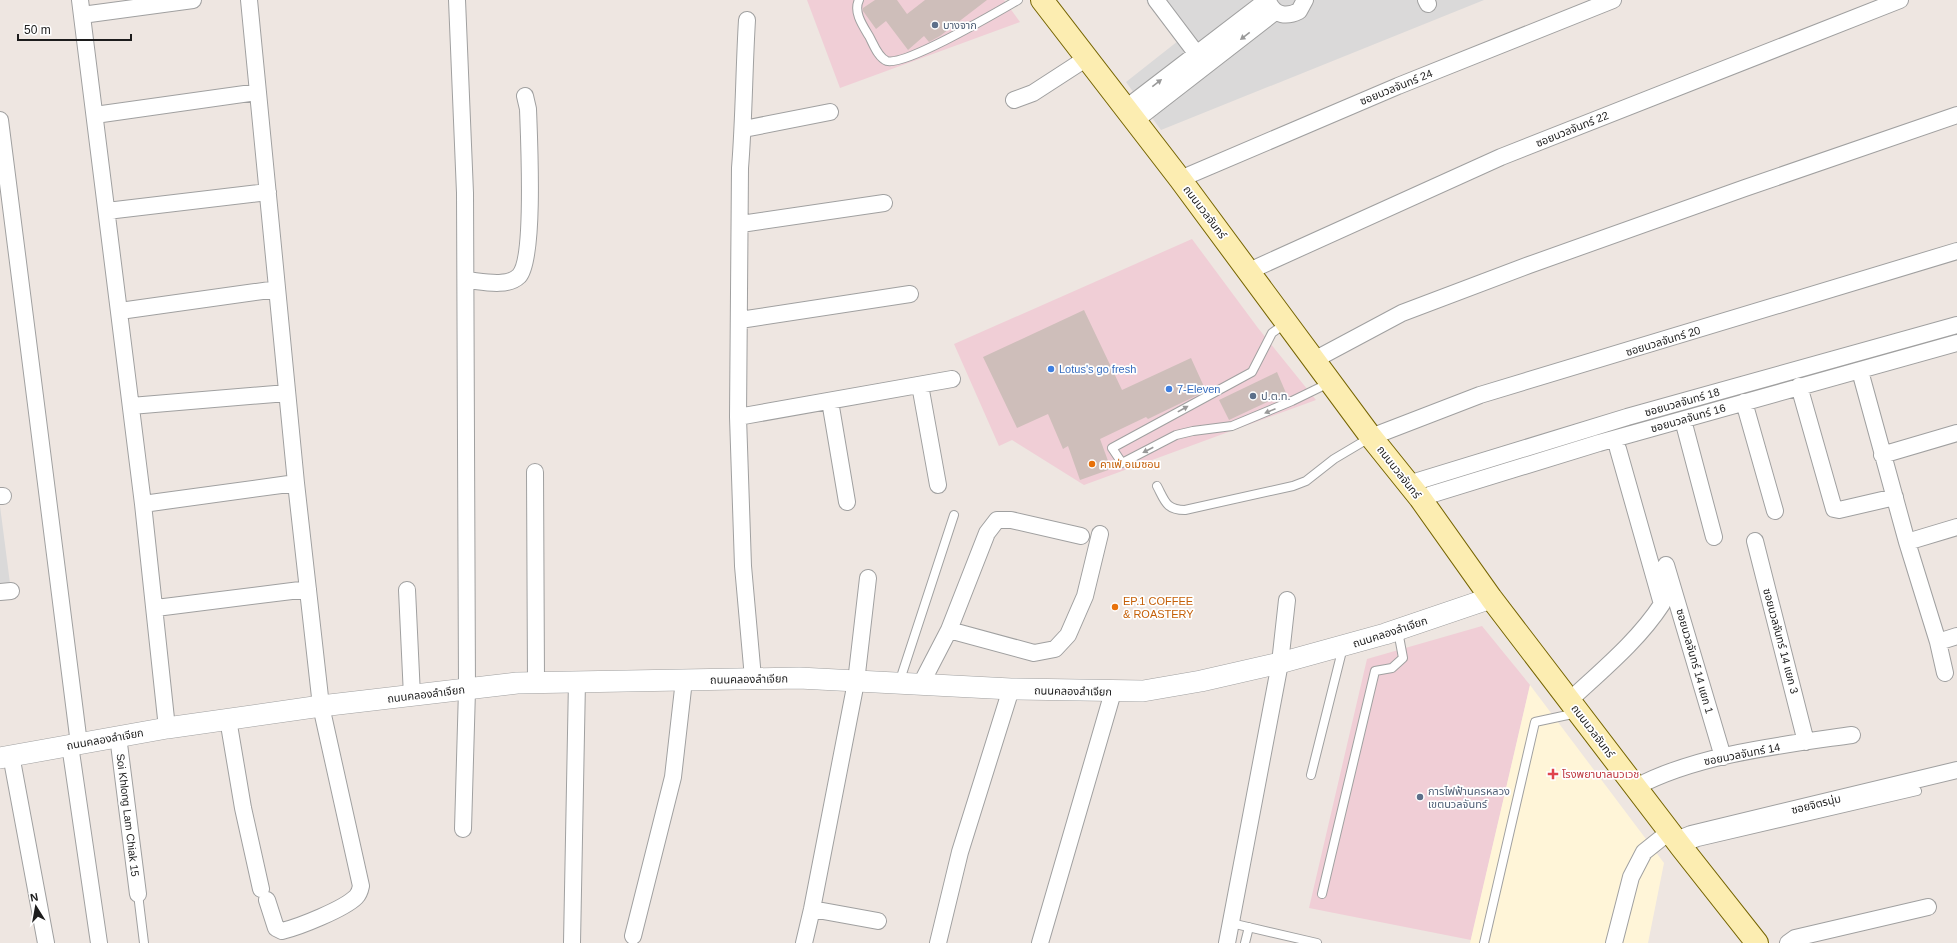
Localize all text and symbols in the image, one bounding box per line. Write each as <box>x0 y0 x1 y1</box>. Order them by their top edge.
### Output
scale bar <box>18 16 131 42</box>
place label: บางจาก <box>943 19 977 31</box>
marker: บางจาก <box>930 20 940 30</box>
text: 50 m <box>24 23 51 37</box>
one-way arrow <box>1239 31 1250 40</box>
street label: ซอยนวลจันทร์ 24 <box>1358 67 1434 107</box>
one-way arrow <box>1151 79 1162 88</box>
street label: ซอยนวลจันทร์ 22 <box>1534 109 1610 149</box>
street label: ถนนนวลจันทร์ <box>1181 183 1229 241</box>
street label: ซอยนวลจันทร์ 20 <box>1624 324 1702 358</box>
place label: Lotus's go fresh <box>1059 363 1136 375</box>
marker: Lotus's go fresh <box>1046 364 1056 374</box>
place label: 7-Eleven <box>1177 383 1220 395</box>
marker: 7-Eleven <box>1164 384 1174 394</box>
street label: ซอยนวลจันทร์ 18 <box>1643 386 1721 418</box>
place label: ป.ต.ท. <box>1261 390 1291 402</box>
marker: ป.ต.ท. <box>1248 391 1258 401</box>
street label: ซอยนวลจันทร์ 16 <box>1649 402 1727 434</box>
one-way arrow <box>1178 406 1189 413</box>
one-way arrow <box>1264 408 1275 414</box>
street label: ถนนนวลจันทร์ <box>1375 443 1424 501</box>
one-way arrow <box>1142 447 1153 453</box>
place label: คาเฟ่ อเมซอน <box>1100 458 1160 470</box>
marker: คาเฟ่ อเมซอน <box>1087 459 1097 469</box>
street label: ซอยนวลจันทร์ 14 แยก 3 <box>1761 587 1801 695</box>
place label: EP.1 COFFEE & ROASTERY <box>1123 595 1194 620</box>
marker: EP.1 COFFEE & ROASTERY <box>1110 602 1120 612</box>
street label: ซอยนวลจันทร์ 14 แยก 1 <box>1674 607 1716 715</box>
street label: ถนนคลองลำเจียก <box>1351 614 1429 650</box>
street label: ถนนคลองลำเจียก <box>710 672 788 686</box>
street label: ถนนคลองลำเจียก <box>387 683 465 705</box>
street label: ถนนคลองลำเจียก <box>1034 684 1112 698</box>
street label: ถนนนวลจันทร์ <box>1569 702 1617 760</box>
street label: ถนนคลองลำเจียก <box>66 726 144 752</box>
street label: ซอยนวลจันทร์ 14 <box>1703 741 1781 767</box>
street label: Soi Khlong Lam Chiak 15 <box>114 753 142 877</box>
marker: โรงพยาบาลนวเวช <box>1547 768 1559 780</box>
place label: โรงพยาบาลนวเวช <box>1562 768 1639 780</box>
place label: การไฟฟ้านครหลวง เขตนวลจันทร์ <box>1428 785 1510 810</box>
marker: การไฟฟ้านครหลวง เขตนวลจันทร์ <box>1415 792 1425 802</box>
street label: ซอยจิตรนุ่ม <box>1790 792 1842 817</box>
north arrow <box>16 887 56 927</box>
text: N <box>29 891 39 904</box>

